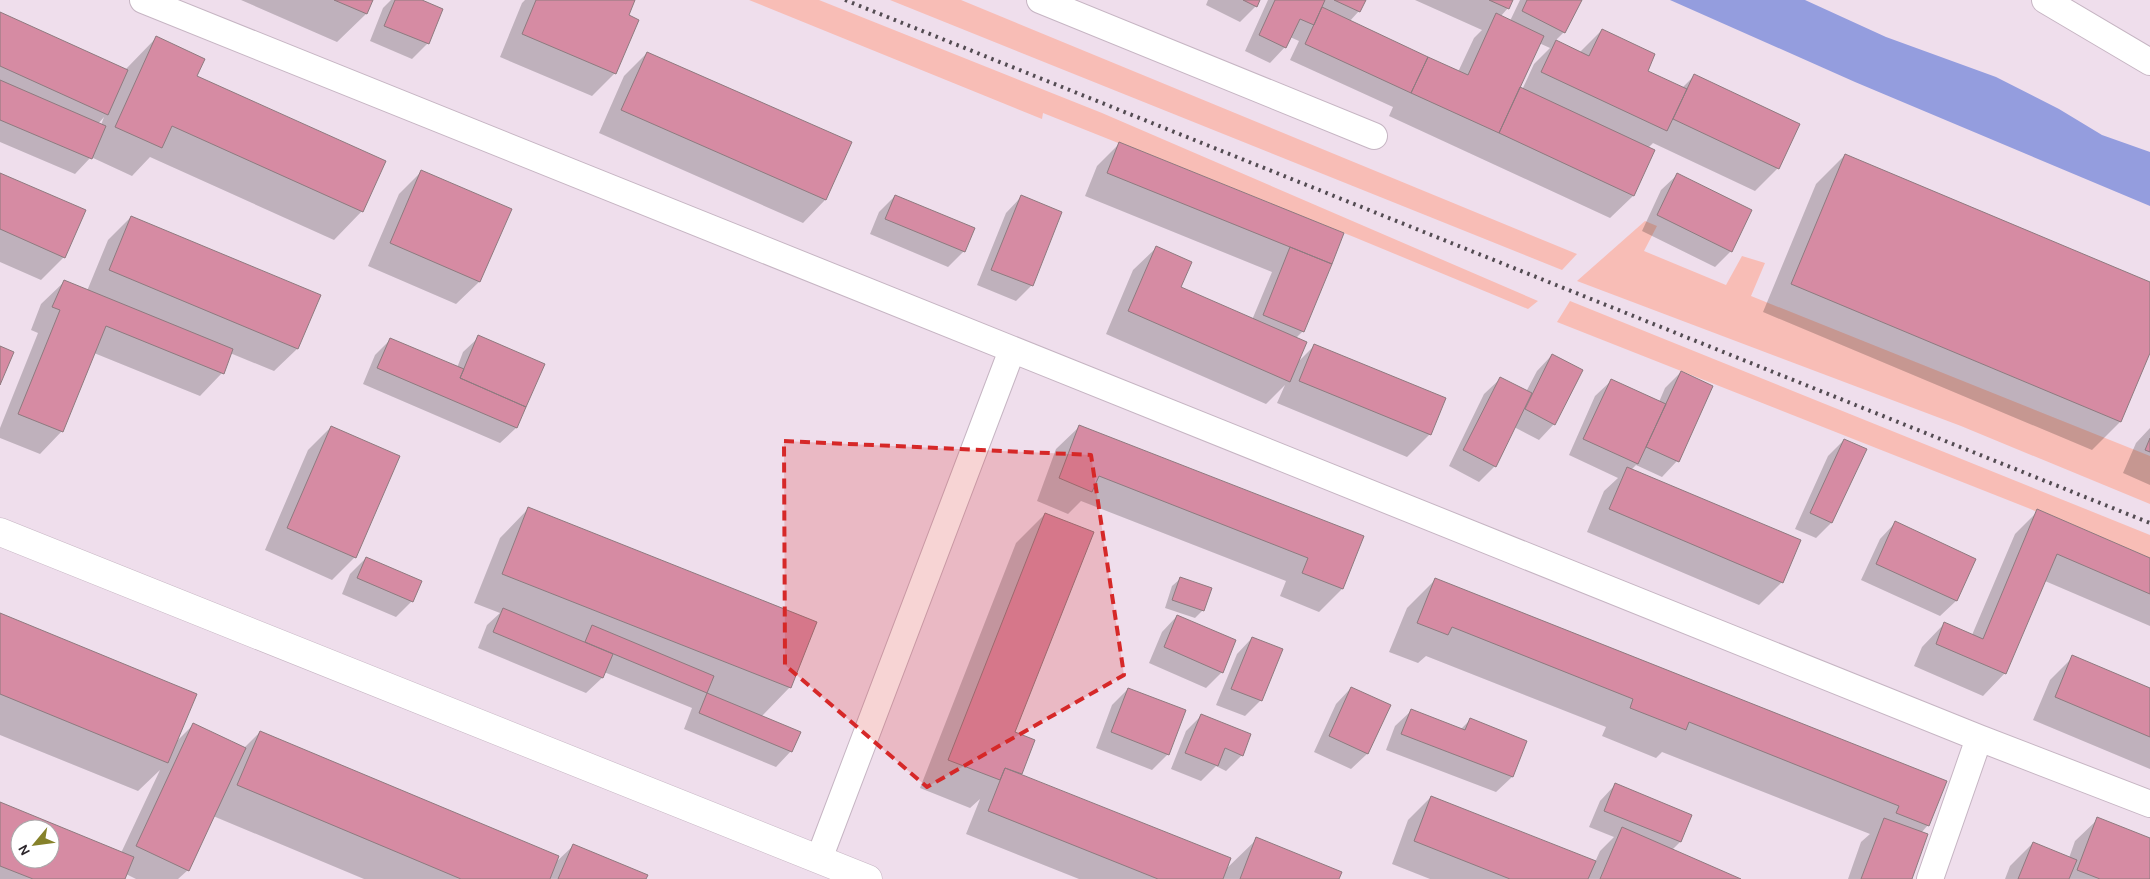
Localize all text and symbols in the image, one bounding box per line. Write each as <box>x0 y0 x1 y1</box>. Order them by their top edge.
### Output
north arrow <box>10 819 60 869</box>
text: N <box>14 842 34 859</box>

